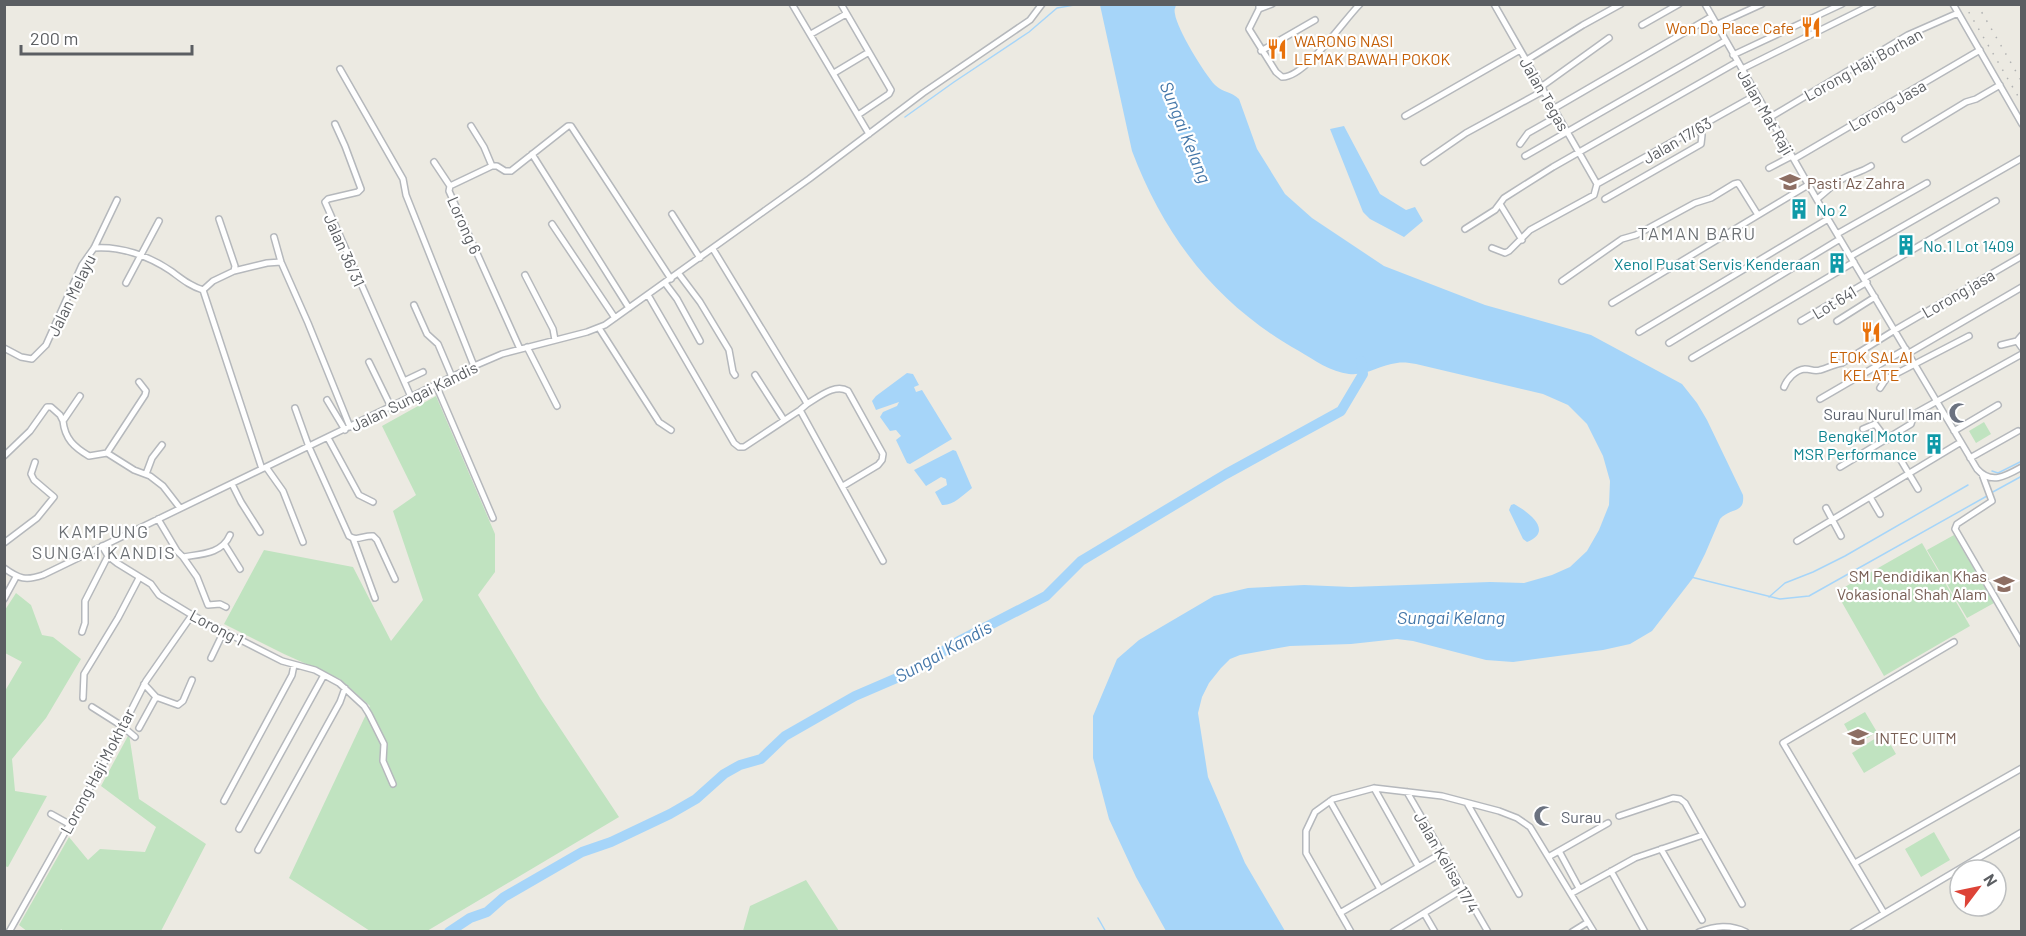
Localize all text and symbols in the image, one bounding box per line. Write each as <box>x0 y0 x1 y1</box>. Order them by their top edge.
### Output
restaurant icon: Won Do Place Cafe <box>1799 15 1823 39</box>
scale bar <box>21 18 192 56</box>
place label: Won Do Place Cafe <box>1666 18 1794 37</box>
street label: Lorong Haji Borhan <box>1800 24 1926 104</box>
text: 200 m <box>30 27 78 49</box>
place label: WARONG NASI LEMAK BAWAH POKOK <box>1294 31 1450 68</box>
restaurant icon: WARONG NASI LEMAK BAWAH POKOK <box>1265 37 1289 61</box>
street label: Jalan Tegas <box>1516 54 1574 134</box>
street label: Jalan Mat Raji <box>1734 66 1798 158</box>
street label: Lorong Jasa <box>1845 75 1929 135</box>
water label: Sungai Kelang <box>1156 78 1216 186</box>
street label: Jalan 17/63 <box>1639 113 1715 167</box>
school or university icon: Pasti Az Zahra <box>1778 170 1802 194</box>
place label: Pasti Az Zahra <box>1807 173 1905 192</box>
street label: Lorong 6 <box>444 193 486 257</box>
building icon: No 2 <box>1787 197 1811 221</box>
place label: No 2 <box>1816 200 1847 219</box>
street label: Jalan 36/31 <box>321 211 369 289</box>
district label: TAMAN BARU <box>1637 222 1757 244</box>
building icon: No.1 Lot 1409 <box>1894 233 1918 257</box>
place label: No.1 Lot 1409 <box>1923 236 2014 255</box>
street label: Jalan Melayu <box>43 251 99 339</box>
building icon: Xenol Pusat Servis Kenderaan <box>1825 251 1849 275</box>
place label: Xenol Pusat Servis Kenderaan <box>1614 254 1820 273</box>
street label: Lorong jasa <box>1918 265 1998 321</box>
street label: Lot 641 <box>1809 282 1859 322</box>
restaurant icon: ETOK SALAI KELATE <box>1859 320 1883 344</box>
place label: ETOK SALAI KELATE <box>1829 347 1913 384</box>
street label: Jalan Sungai Kandis <box>348 357 480 435</box>
mosque icon: Surau Nurul Iman <box>1947 401 1971 425</box>
place label: Surau Nurul Iman <box>1823 404 1942 423</box>
place label: Bengkel Motor MSR Performance <box>1793 426 1917 463</box>
building icon: Bengkel Motor MSR Performance <box>1922 432 1946 456</box>
district label: KAMPUNG SUNGAI KANDIS <box>32 520 176 563</box>
place label: SM Pendidikan Khas Vokasional Shah Alam <box>1837 566 1987 603</box>
school or university icon: SM Pendidikan Khas Vokasional Shah Alam <box>1992 572 2016 596</box>
street label: Lorong 1 <box>187 605 247 649</box>
water label: Sungai Kelang <box>1397 606 1505 628</box>
water label: Sungai Kandis <box>891 615 995 687</box>
street label: Lorong Haji Mokhtar <box>56 705 138 837</box>
school or university icon: INTEC UITM <box>1846 725 1870 749</box>
place label: INTEC UITM <box>1875 728 1957 747</box>
mosque icon: Surau <box>1532 804 1556 828</box>
place label: Surau <box>1561 807 1601 826</box>
street label: Jalan Kelisa 17/4 <box>1410 808 1484 916</box>
north arrow <box>1948 858 2008 918</box>
text: N <box>1980 870 2002 889</box>

